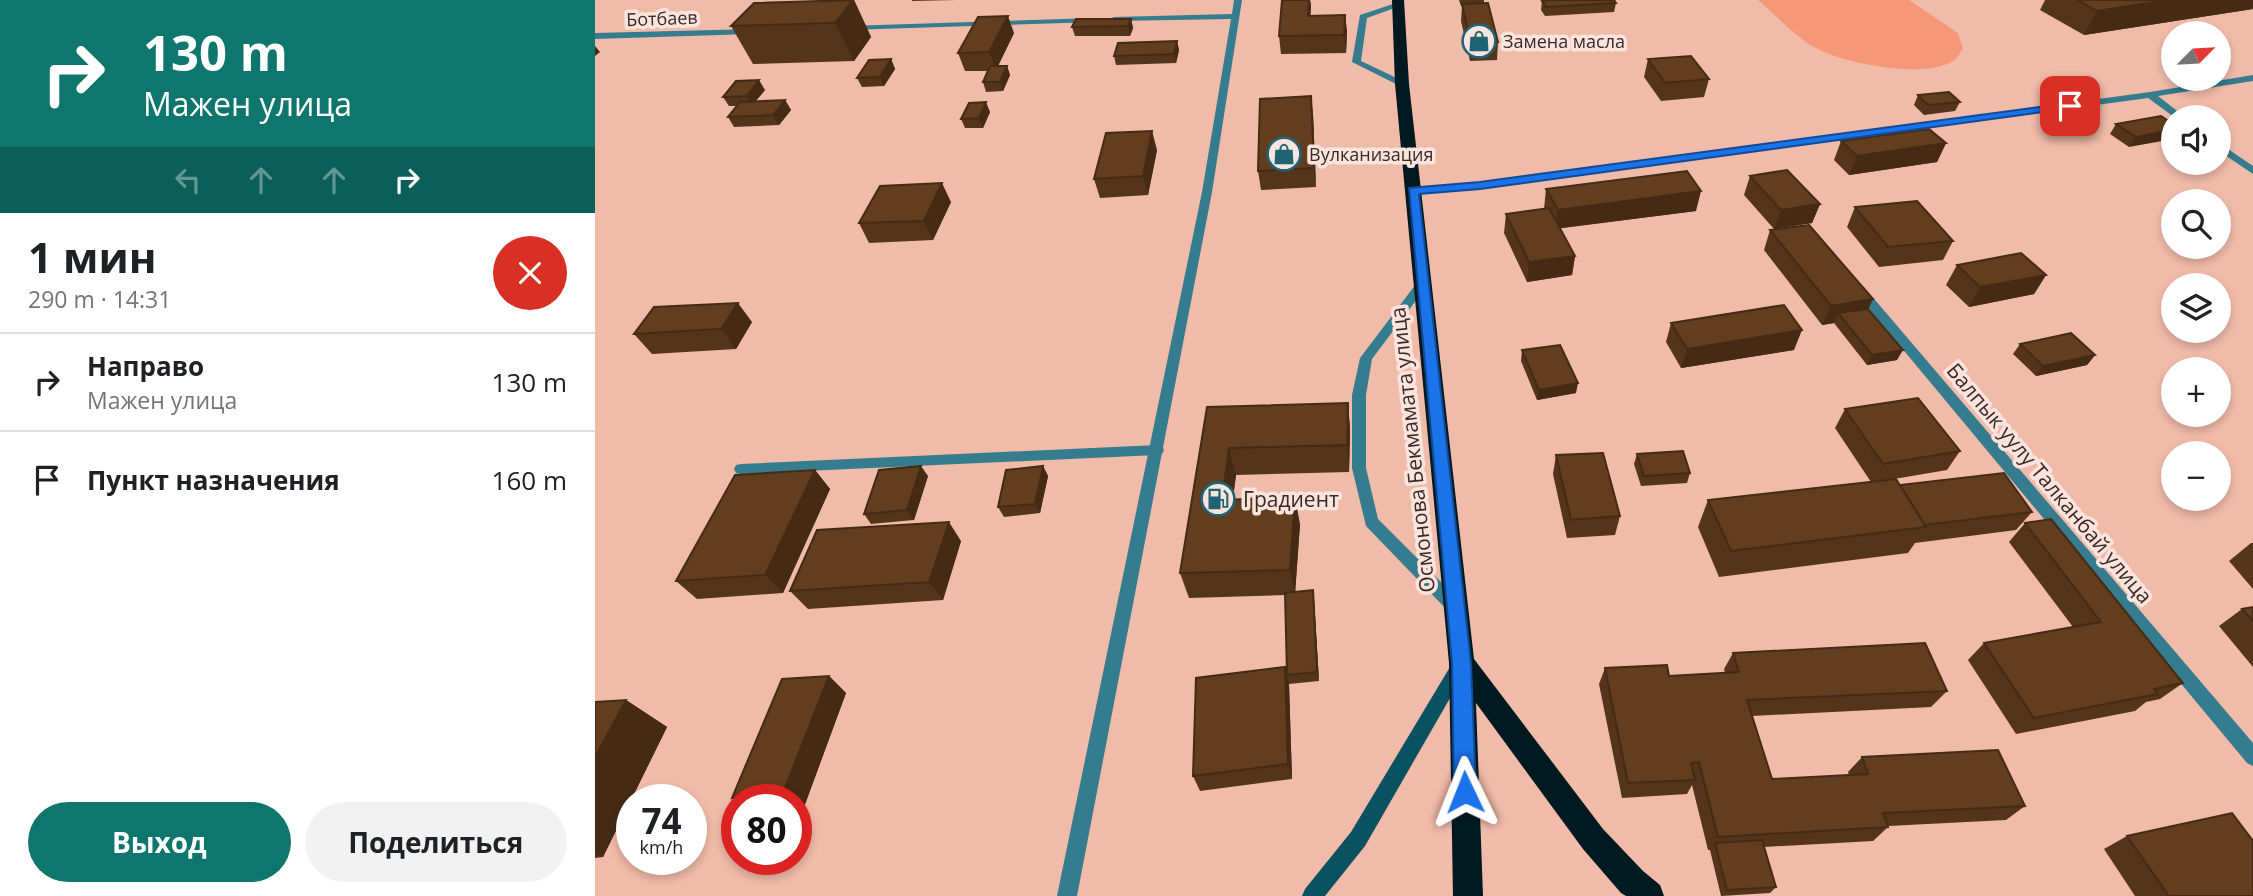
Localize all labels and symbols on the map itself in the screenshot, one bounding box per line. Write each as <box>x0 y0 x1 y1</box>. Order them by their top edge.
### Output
street label: Ботбаев <box>626 5 698 31</box>
north arrow <box>2161 21 2231 91</box>
shop icon: Замена масла <box>1460 22 1498 60</box>
place label: Замена масла <box>1503 29 1625 53</box>
pin <box>2040 76 2100 136</box>
shop icon: Вулканизация <box>1265 135 1303 173</box>
place label: Вулканизация <box>1309 142 1433 166</box>
street label: Осмонова Бекмамата улица <box>1383 306 1441 594</box>
street label: Балпык уулу Талканбай улица <box>1941 357 2159 609</box>
fuel station icon: Градиент <box>1199 480 1237 518</box>
place label: Градиент <box>1243 485 1339 513</box>
position arrow <box>1428 755 1502 829</box>
speed limit sign: 80 <box>721 784 812 875</box>

